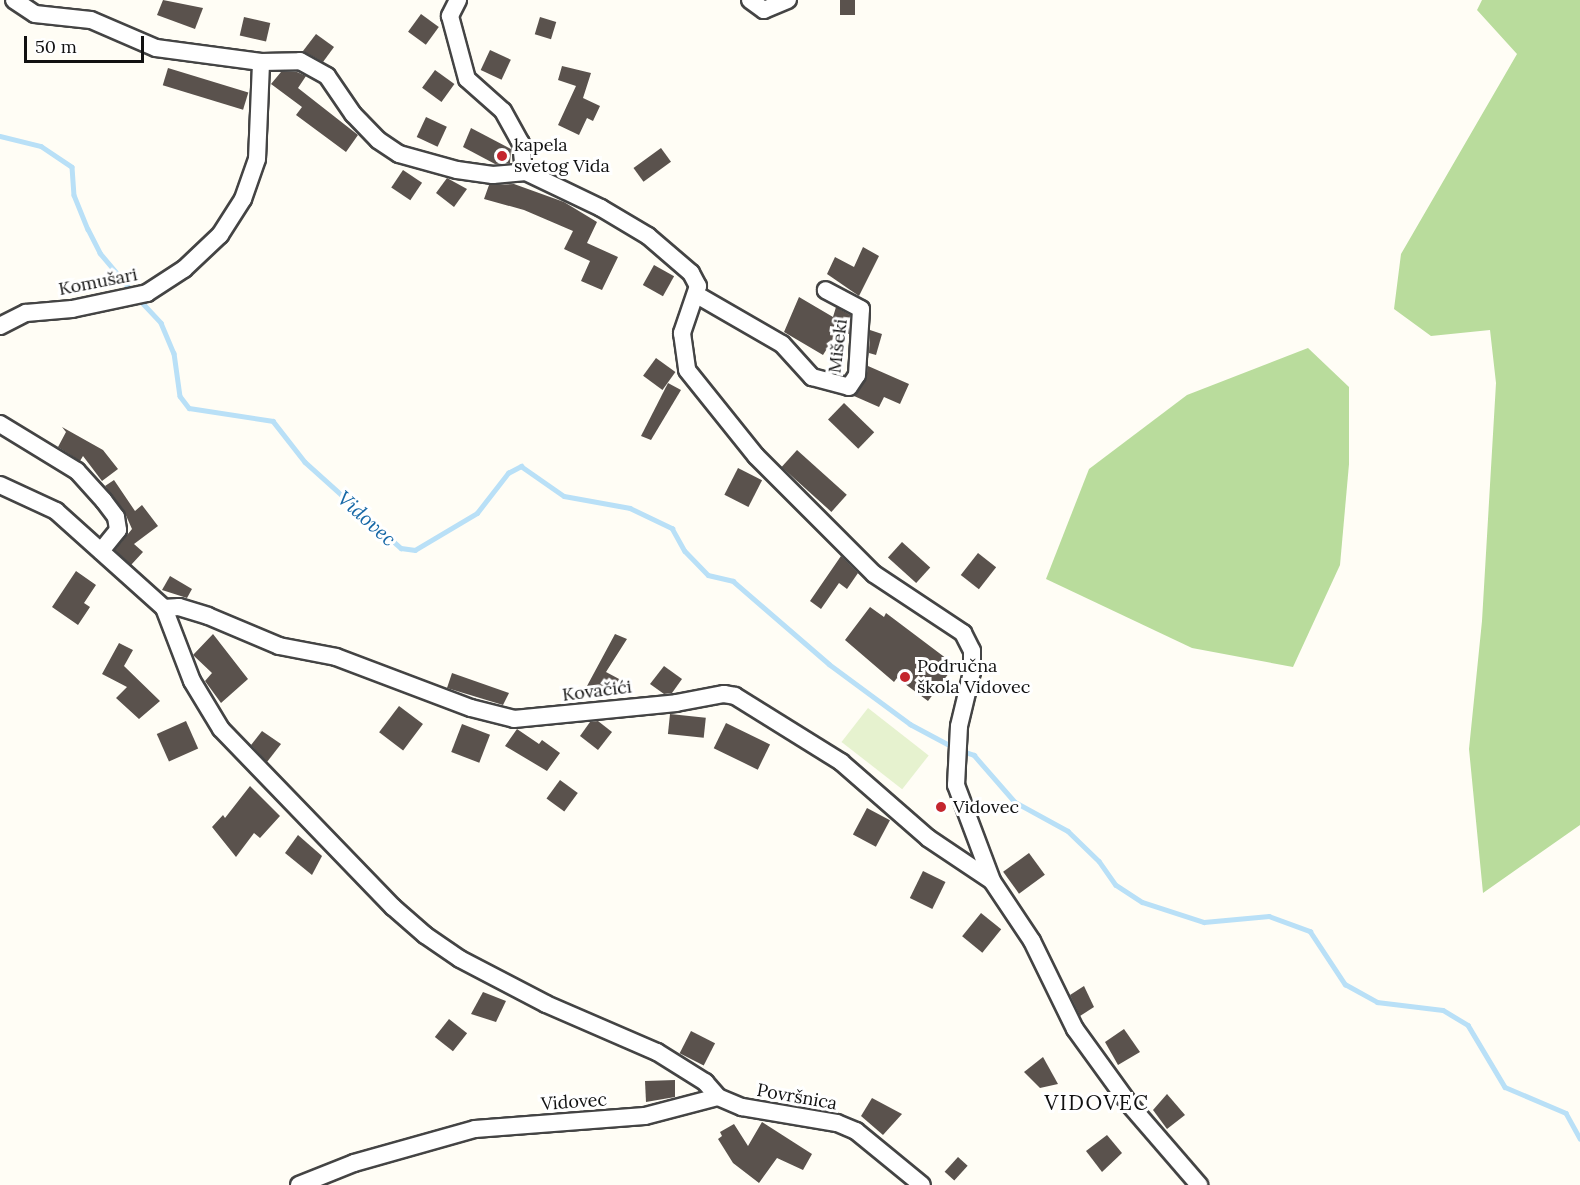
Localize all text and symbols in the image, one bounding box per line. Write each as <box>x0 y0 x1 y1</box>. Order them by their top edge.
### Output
scale bar <box>27 24 147 62</box>
text: 50 m <box>35 35 77 58</box>
place label: kapela svetog Vida <box>514 135 610 178</box>
marker: kapela svetog Vida <box>495 149 509 163</box>
street label: Komušari <box>57 264 139 300</box>
street label: Mišeki <box>824 318 852 374</box>
water label: Vidovec <box>333 485 401 551</box>
place label: Područna škola Vidovec <box>917 656 1030 698</box>
marker: Područna škola Vidovec <box>898 670 912 684</box>
street label: Kovačići <box>561 676 633 706</box>
place label: Vidovec <box>953 796 1019 818</box>
marker: Vidovec <box>934 800 948 814</box>
street label: Površnica <box>755 1079 839 1115</box>
street label: Vidovec <box>540 1089 608 1115</box>
district label: VIDOVEC <box>1045 1090 1149 1116</box>

